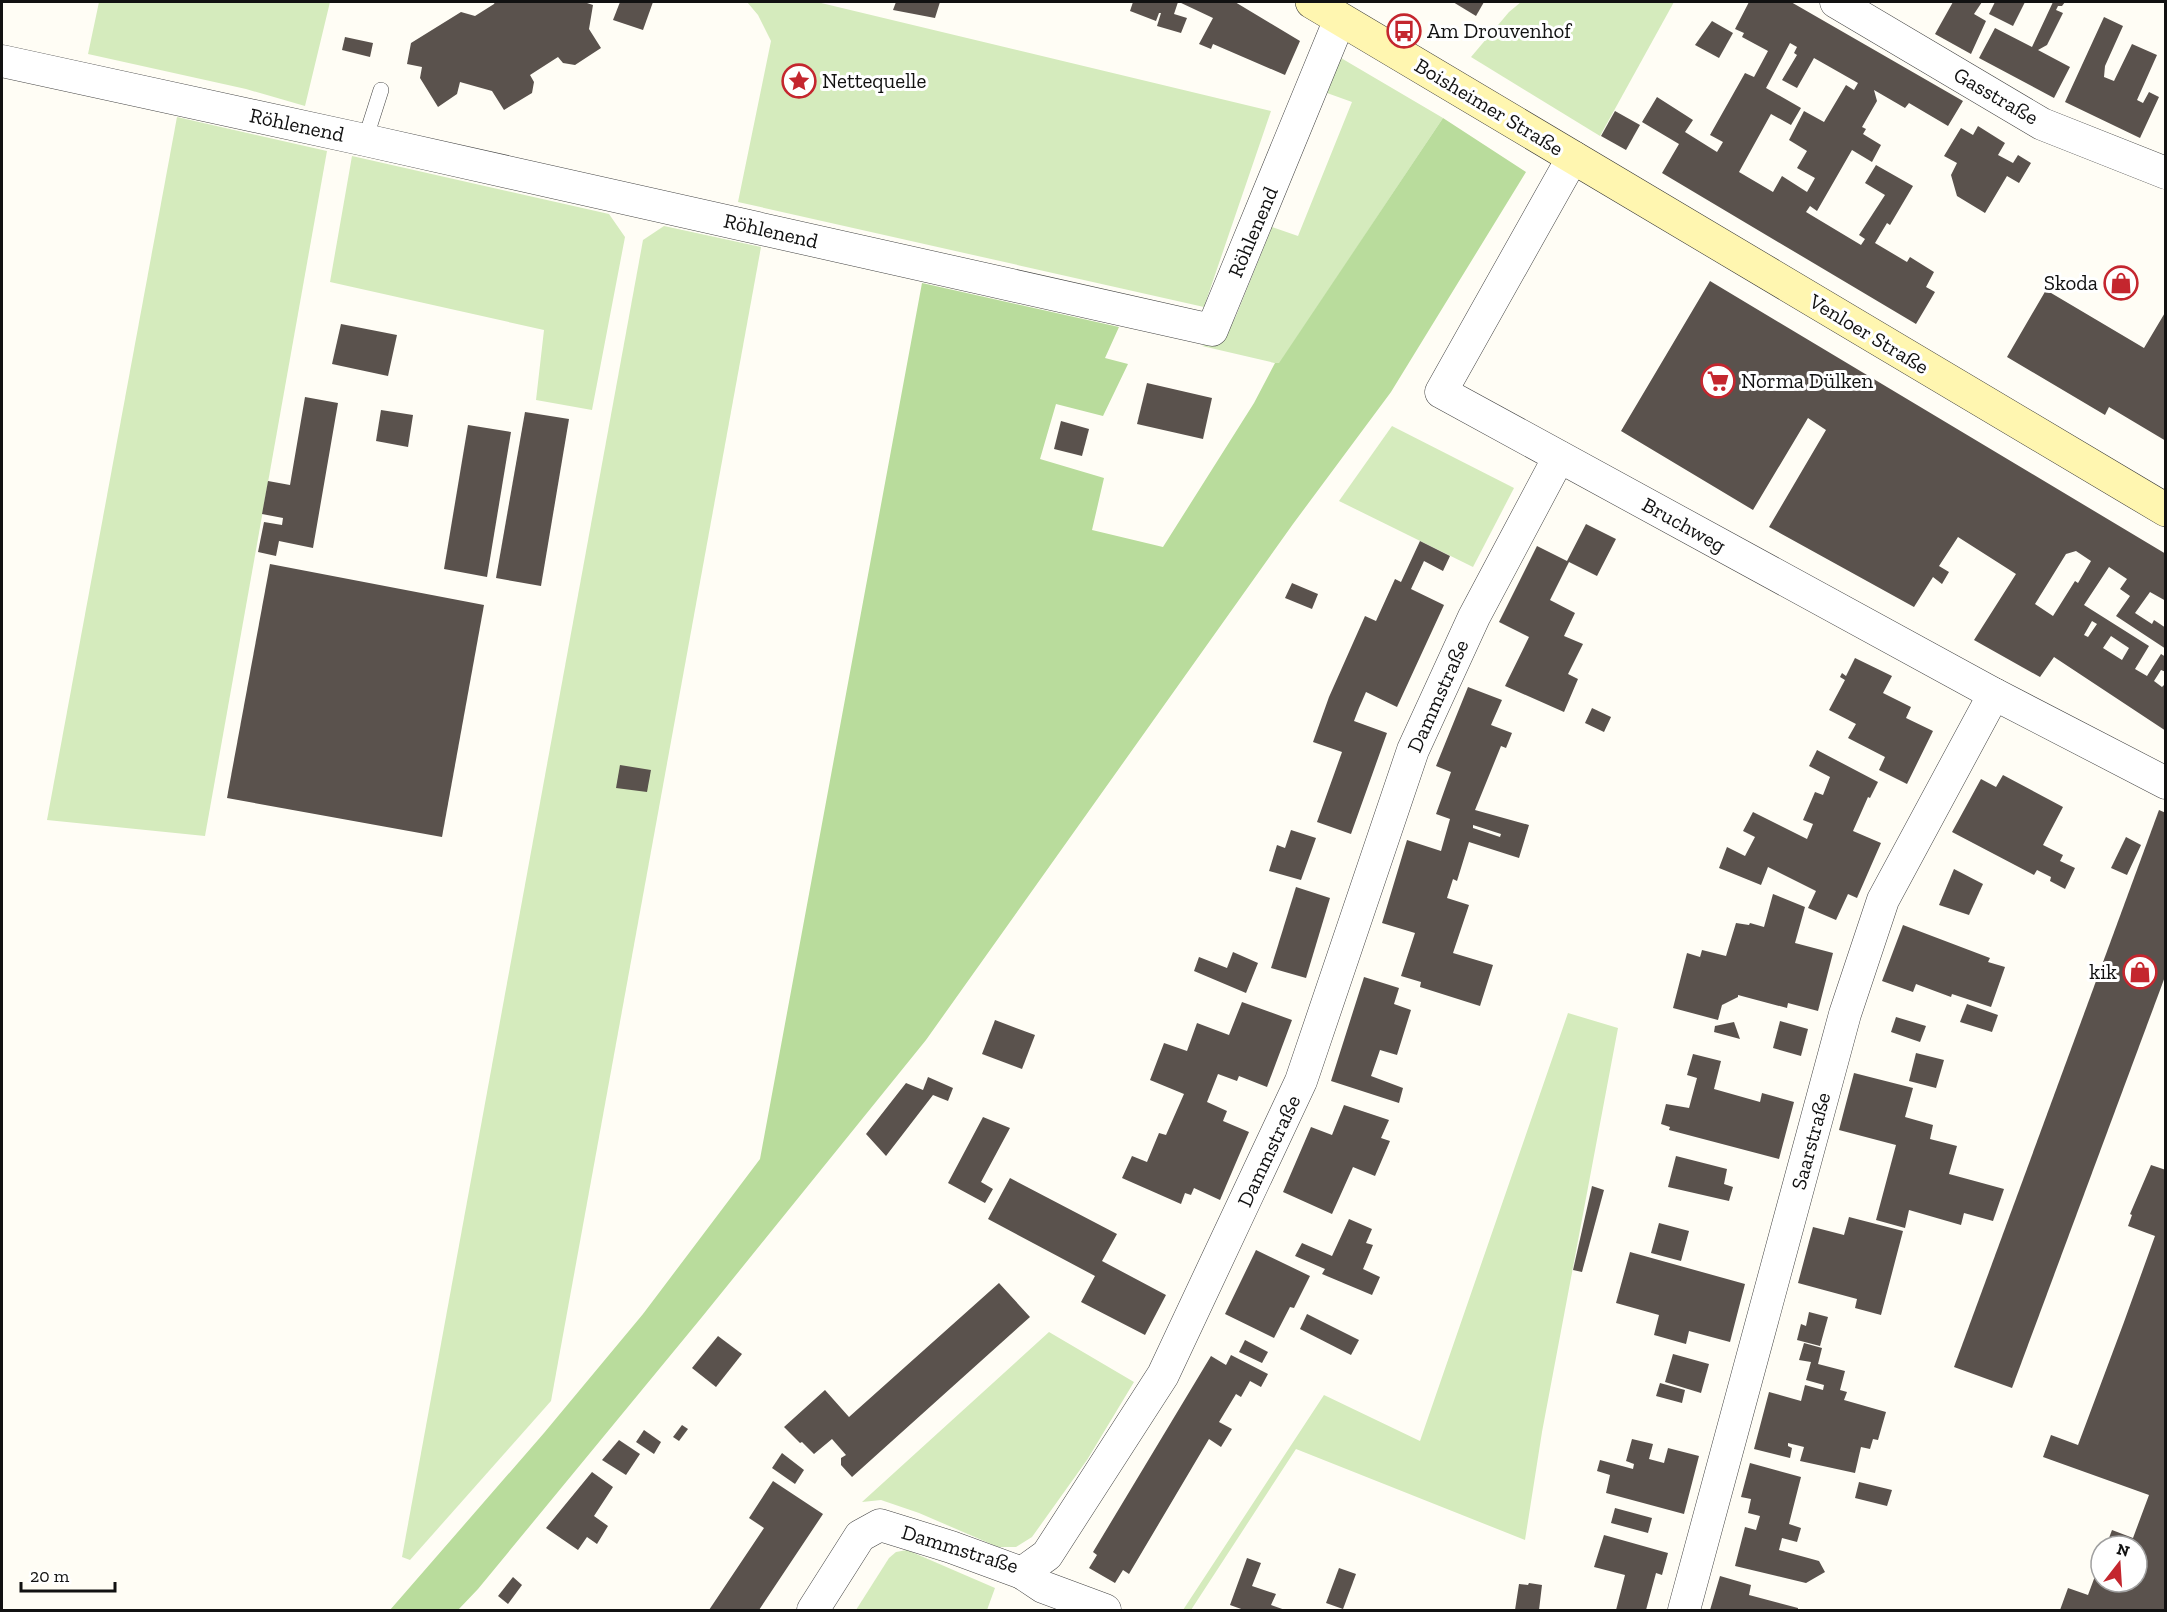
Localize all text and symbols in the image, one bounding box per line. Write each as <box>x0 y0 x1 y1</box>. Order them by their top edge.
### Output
bus stop icon: Am Drouvenhof <box>1386 13 1422 49</box>
place label: Am Drouvenhof <box>1427 18 1572 43</box>
street label: Boisheimer Straße <box>1410 52 1568 161</box>
street label: Gasstraße <box>1950 61 2043 130</box>
place icon: Nettequelle <box>781 63 817 99</box>
place label: Nettequelle <box>822 68 926 93</box>
street label: Röhlenend <box>247 102 347 147</box>
street label: Röhlenend <box>1222 182 1283 281</box>
street label: Röhlenend <box>721 208 821 254</box>
shop icon: Skoda <box>2103 265 2139 301</box>
place label: Skoda <box>2044 270 2098 295</box>
street label: Venloer Straße <box>1804 288 1934 379</box>
supermarket icon: Norma Dülken <box>1700 363 1736 399</box>
place label: Norma Dülken <box>1741 368 1873 393</box>
street label: Bruchweg <box>1638 491 1731 558</box>
street label: Dammstraße <box>1402 636 1474 756</box>
shop icon: kik <box>2122 954 2158 990</box>
place label: kik <box>2089 959 2117 984</box>
street label: Saarstraße <box>1786 1089 1836 1192</box>
street label: Dammstraße <box>1232 1091 1305 1211</box>
street label: Dammstraße <box>899 1519 1022 1578</box>
north arrow <box>2089 1534 2149 1594</box>
text: N <box>2115 1539 2132 1561</box>
scale bar <box>21 1555 116 1593</box>
text: 20 m <box>30 1565 70 1587</box>

